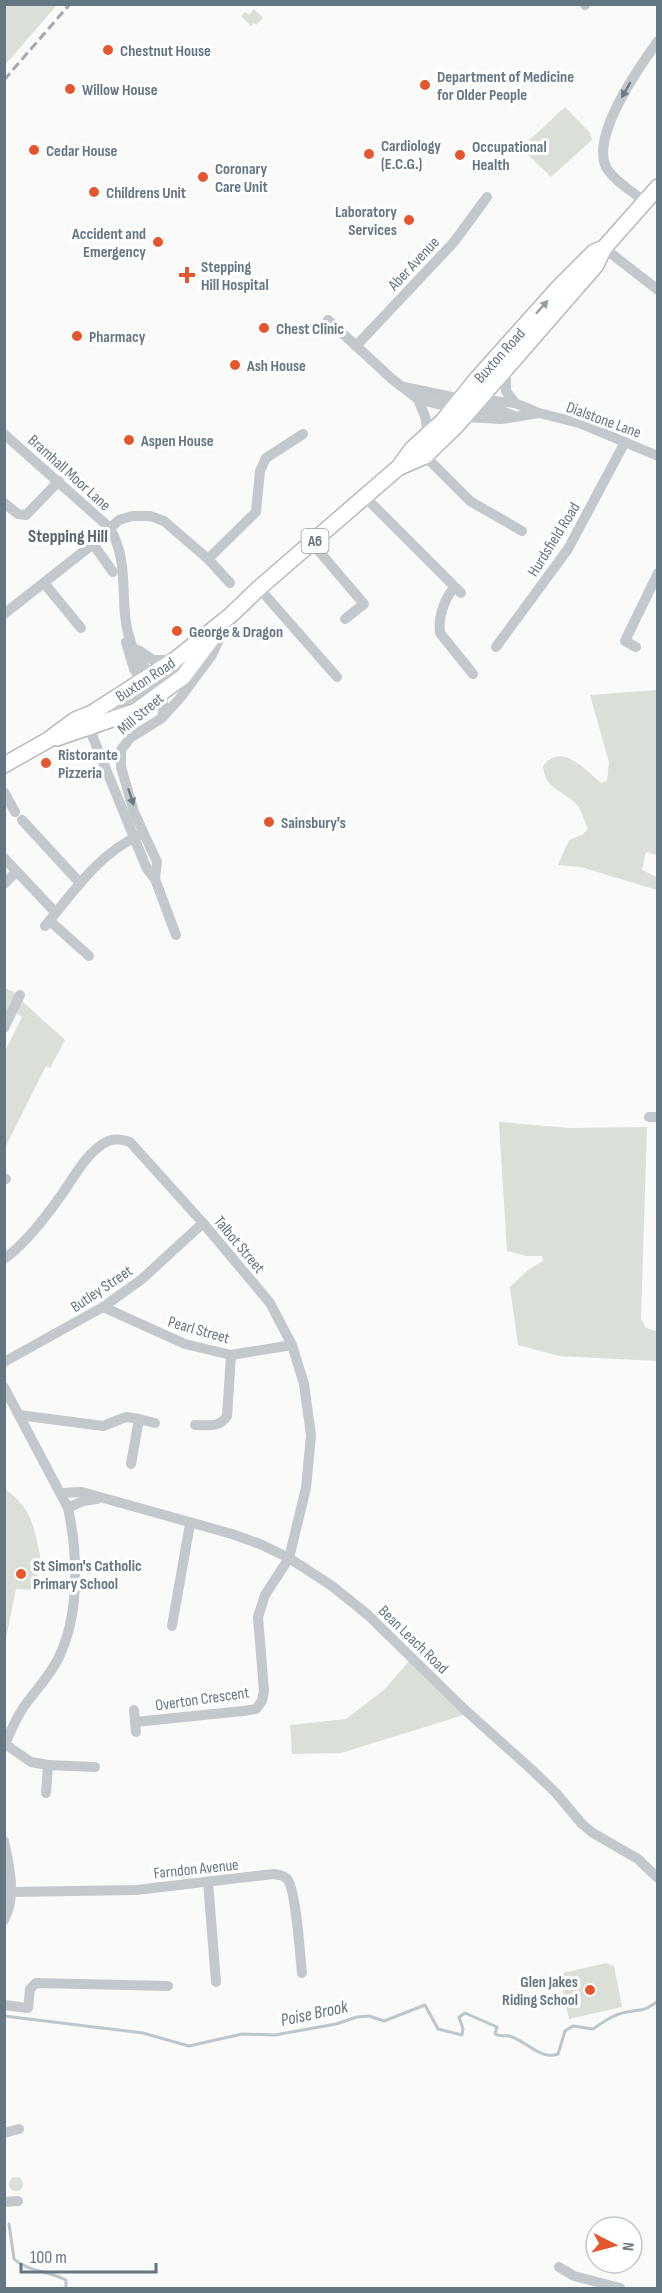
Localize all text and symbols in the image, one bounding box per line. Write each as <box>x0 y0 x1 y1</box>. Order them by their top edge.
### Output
place label: Chestnut House <box>120 42 211 61</box>
marker: Chestnut House <box>101 43 115 57</box>
place label: Department of Medicine for Older People <box>437 68 574 105</box>
marker: Department of Medicine for Older People <box>418 78 432 92</box>
place label: Willow House <box>82 81 158 100</box>
marker: Willow House <box>63 82 77 96</box>
one-way arrow <box>621 82 631 99</box>
place label: Cardiology (E.C.G.) <box>381 137 441 174</box>
place label: Occupational Health <box>472 138 547 175</box>
place label: Cedar House <box>46 142 118 161</box>
marker: Cedar House <box>27 143 41 157</box>
marker: Cardiology (E.C.G.) <box>362 147 376 161</box>
marker: Occupational Health <box>453 148 467 162</box>
place label: Coronary Care Unit <box>215 160 268 197</box>
marker: Coronary Care Unit <box>196 170 210 184</box>
place label: Childrens Unit <box>106 184 186 203</box>
marker: Childrens Unit <box>87 185 101 199</box>
place label: Laboratory Services <box>335 203 397 240</box>
marker: Laboratory Services <box>402 213 416 227</box>
place label: Accident and Emergency <box>71 225 146 262</box>
street label: Aber Avenue <box>384 233 444 296</box>
marker: Accident and Emergency <box>151 235 165 249</box>
place label: Stepping Hill Hospital <box>201 258 269 295</box>
marker: Stepping Hill Hospital <box>178 266 196 284</box>
one-way arrow <box>535 300 549 315</box>
place label: Chest Clinic <box>276 320 344 339</box>
marker: Chest Clinic <box>257 321 271 335</box>
street label: Buxton Road <box>471 325 530 387</box>
place label: Pharmacy <box>89 328 146 347</box>
marker: Pharmacy <box>70 329 84 343</box>
place label: Ash House <box>246 357 306 376</box>
marker: Ash House <box>228 358 242 372</box>
street label: Dialstone Lane <box>563 398 644 443</box>
street label: Bramhall Moor Lane <box>24 431 114 515</box>
place label: Aspen House <box>140 432 214 451</box>
marker: Aspen House <box>122 433 136 447</box>
street label: Hurdsfield Road <box>524 499 585 580</box>
district label: Stepping Hill <box>28 526 108 547</box>
road number: A6 <box>302 529 328 553</box>
place label: George & Dragon <box>189 623 283 642</box>
marker: George & Dragon <box>170 624 184 638</box>
street label: Buxton Road <box>112 654 179 707</box>
street label: Mill Street <box>114 689 168 739</box>
place label: Ristorante Pizzeria <box>58 746 118 783</box>
marker: Ristorante Pizzeria <box>39 756 53 770</box>
one-way arrow <box>126 788 136 806</box>
place label: Sainsbury's <box>281 814 346 833</box>
marker: Sainsbury's <box>262 815 276 829</box>
street label: Talbot Street <box>209 1212 268 1278</box>
street label: Butley Street <box>67 1262 136 1317</box>
street label: Pearl Street <box>166 1313 232 1348</box>
place label: St Simon's Catholic Primary School <box>33 1557 142 1594</box>
marker: St Simon's Catholic Primary School <box>14 1567 28 1581</box>
street label: Bean Leach Road <box>374 1602 452 1678</box>
street label: Overton Crescent <box>154 1683 251 1715</box>
street label: Farndon Avenue <box>153 1856 240 1883</box>
place label: Glen Jakes Riding School <box>502 1973 578 2010</box>
marker: Glen Jakes Riding School <box>583 1983 597 1997</box>
water label: Poise Brook <box>279 1996 351 2031</box>
north arrow <box>584 2215 644 2275</box>
scale bar <box>21 2236 156 2274</box>
text: N <box>618 2241 637 2252</box>
text: 100 m <box>30 2247 67 2268</box>

